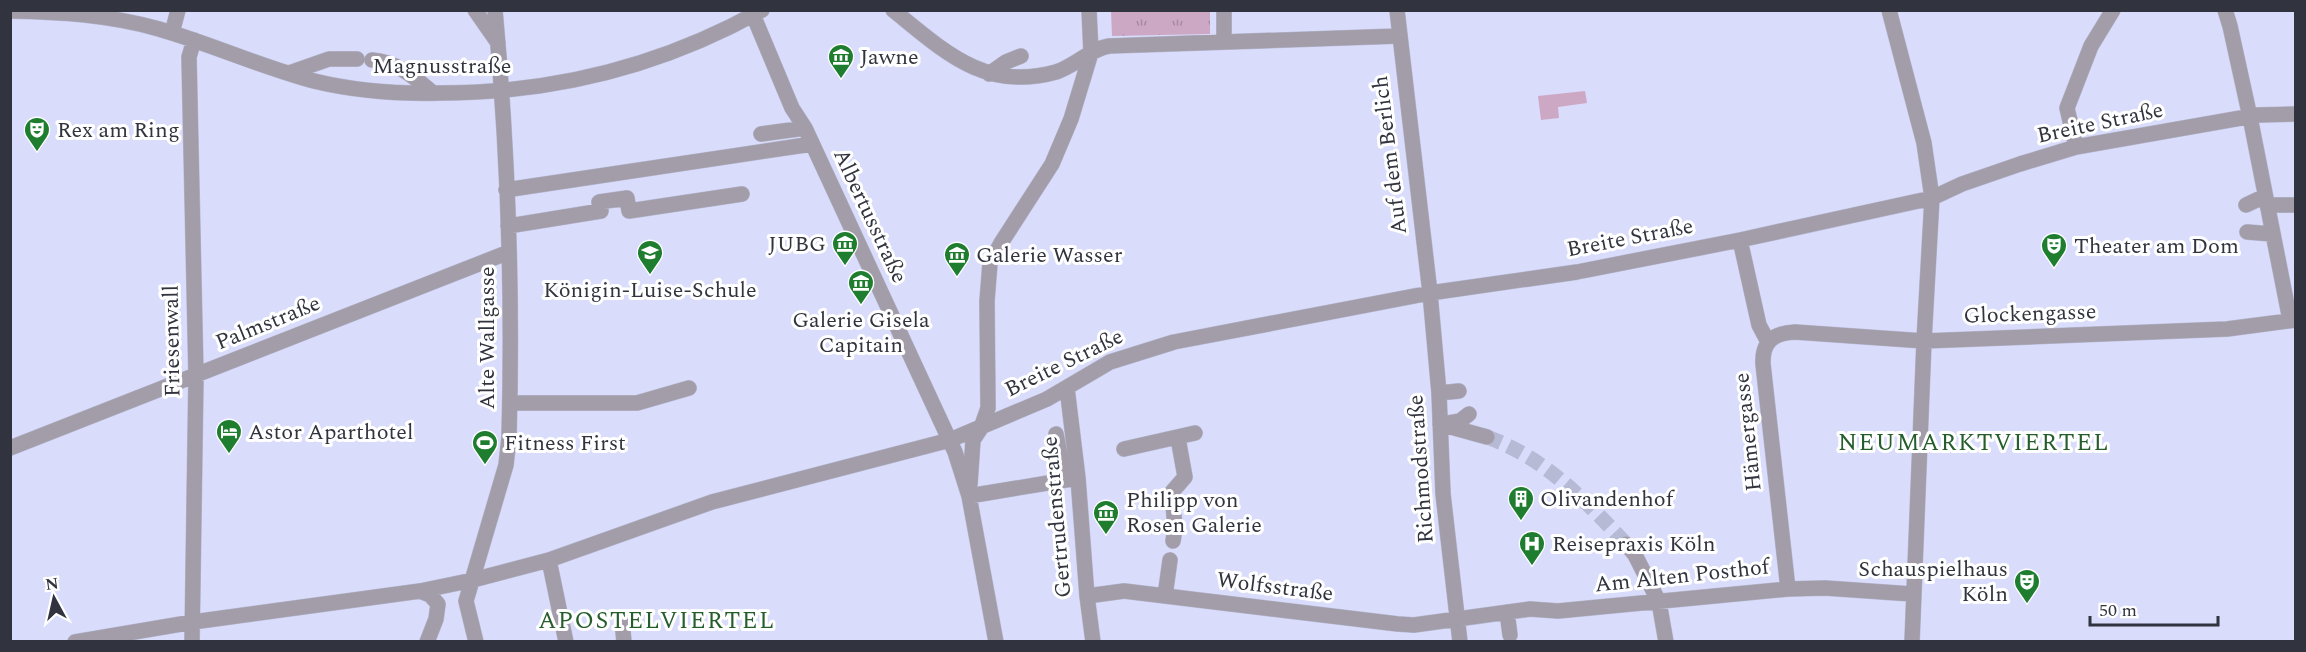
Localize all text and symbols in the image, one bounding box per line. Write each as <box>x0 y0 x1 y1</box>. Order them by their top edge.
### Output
place label: Jawne <box>860 41 919 74</box>
museum icon: Jawne <box>826 42 856 80</box>
street label: Magnusstraße <box>373 50 511 83</box>
street label: Auf dem Berlich <box>1364 74 1416 236</box>
street label: Breite Straße <box>2034 94 2166 152</box>
place label: Rex am Ring <box>57 114 180 147</box>
theatre icon: Rex am Ring <box>22 115 52 153</box>
street label: Albertusstraße <box>824 143 916 289</box>
street label: Breite Straße <box>1564 210 1696 266</box>
place label: JUBG <box>768 228 826 261</box>
museum icon: JUBG <box>830 229 860 267</box>
place label: Theater am Dom <box>2074 230 2239 263</box>
theatre icon: Theater am Dom <box>2039 231 2069 269</box>
school or university icon: Königin-Luise-Schule <box>635 238 665 276</box>
place label: Galerie Wasser <box>976 239 1123 272</box>
museum icon: Galerie Wasser <box>942 240 972 278</box>
street label: Alte Wallgasse <box>471 266 504 410</box>
museum icon: Galerie Gisela Capitain <box>846 268 876 306</box>
place label: Königin-Luise-Schule <box>543 274 757 307</box>
street label: Friesenwall <box>155 285 189 397</box>
street label: Palmstraße <box>211 287 325 359</box>
street label: Glockengasse <box>1963 295 2097 333</box>
place label: Galerie Gisela Capitain <box>792 304 930 362</box>
street label: Breite Straße <box>999 320 1129 406</box>
street label: Hämergasse <box>1725 371 1771 493</box>
street label: Richmodstraße <box>1399 394 1443 544</box>
place label: Astor Aparthotel <box>248 416 413 449</box>
hotel icon: Astor Aparthotel <box>214 417 244 455</box>
district label: NEUMARKTVIERTEL <box>1838 425 2110 461</box>
place label: Fitness First <box>504 427 626 460</box>
sports icon: Fitness First <box>470 428 500 466</box>
street label: Gertrudenstraße <box>1034 435 1080 599</box>
place label: Olivandenhof <box>1540 483 1675 516</box>
place label: Philipp von Rosen Galerie <box>1126 484 1262 542</box>
building icon: Olivandenhof <box>1506 484 1536 522</box>
museum icon: Philipp von Rosen Galerie <box>1091 498 1121 536</box>
place label: Reisepraxis Köln <box>1552 528 1716 561</box>
hospital icon: Reisepraxis Köln <box>1517 529 1547 567</box>
street label: Am Alten Posthof <box>1593 550 1772 602</box>
place label: Schauspielhaus Köln <box>1858 553 2008 611</box>
street label: Wolfsstraße <box>1215 563 1335 611</box>
theatre icon: Schauspielhaus Köln <box>2012 567 2042 605</box>
north arrow <box>24 568 84 628</box>
text: N <box>44 571 60 597</box>
scale bar <box>2090 589 2218 627</box>
text: 50 m <box>2099 597 2137 624</box>
district label: APOSTELVIERTEL <box>538 603 776 639</box>

